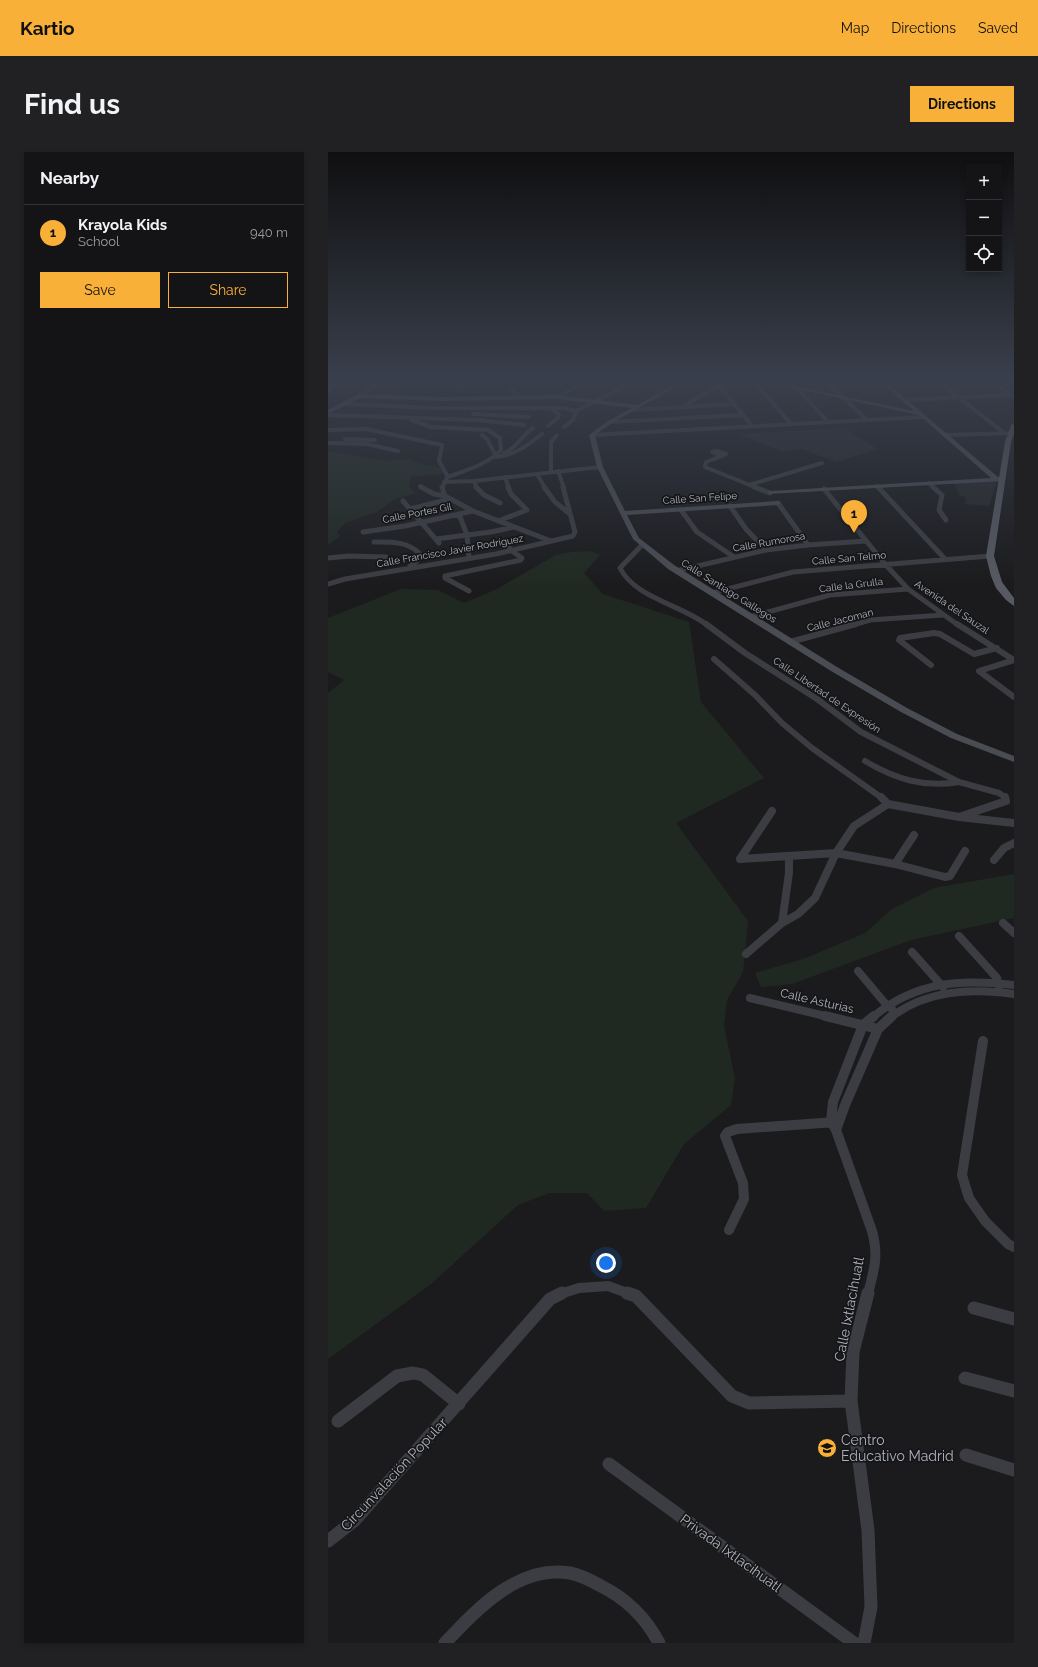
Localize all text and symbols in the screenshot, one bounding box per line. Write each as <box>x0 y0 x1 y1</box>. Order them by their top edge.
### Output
text: Kartio <box>20 17 75 39</box>
text: Map <box>841 20 869 36</box>
text: Directions <box>891 20 956 36</box>
text: Saved <box>978 20 1018 36</box>
button: Directions <box>910 86 1014 122</box>
text: Find us <box>24 88 120 121</box>
map controls <box>966 164 1002 272</box>
button: + <box>966 164 1002 200</box>
text: Nearby <box>40 168 99 188</box>
button: − <box>966 200 1002 236</box>
text: Krayola Kids <box>78 216 167 234</box>
text: 1 <box>50 225 56 240</box>
text: 940 m <box>250 225 288 240</box>
text: School <box>78 234 120 249</box>
button: locate <box>966 236 1002 272</box>
button: Save <box>40 272 160 308</box>
button: Share <box>168 272 288 308</box>
street label: Calle San Felipe <box>662 490 738 506</box>
pin: 1 <box>841 500 867 533</box>
street label: Calle Portes Gil <box>381 501 453 525</box>
street label: Calle Rumorosa <box>732 530 806 554</box>
street label: Calle Francisco Javier Rodríguez <box>376 533 524 569</box>
street label: Calle San Telmo <box>811 549 887 567</box>
street label: Calle Santiago Gallegos <box>679 557 779 625</box>
street label: Calle la Grulla <box>818 576 884 594</box>
street label: Avenida del Sauzal <box>913 578 991 636</box>
street label: Calle Jacoman <box>806 606 874 634</box>
street label: Calle Libertad de Expresión <box>771 655 883 735</box>
street label: Calle Asturias <box>779 986 855 1016</box>
your location <box>596 1253 616 1273</box>
street label: Calle Ixtlacihuatl <box>831 1255 867 1363</box>
street label: Circunvalación Popular <box>337 1414 451 1534</box>
place label: Centro Educativo Madrid <box>841 1432 954 1464</box>
school or university icon: Centro Educativo Madrid <box>816 1437 838 1459</box>
street label: Privada Ixtlacihuatl <box>677 1511 785 1595</box>

